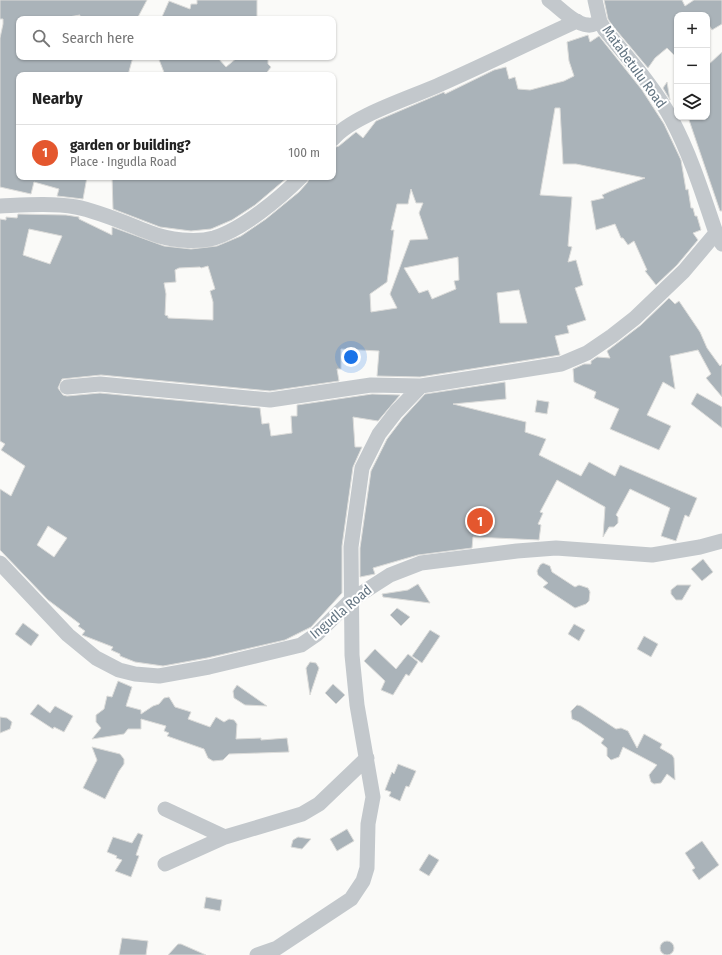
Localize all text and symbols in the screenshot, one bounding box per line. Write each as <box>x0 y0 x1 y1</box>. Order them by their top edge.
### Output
map controls <box>674 12 710 120</box>
button: + <box>674 12 710 48</box>
search box <box>16 16 336 60</box>
street label: Matabetulu Road <box>598 22 670 112</box>
icon: search <box>30 27 52 49</box>
text: Search here <box>62 29 134 47</box>
button: − <box>674 48 710 84</box>
button: layers <box>674 84 710 120</box>
text: Nearby <box>32 88 83 109</box>
text: garden or building? <box>70 136 191 154</box>
text: 1 <box>42 145 48 160</box>
text: 100 m <box>288 145 320 160</box>
text: Place · Ingudla Road <box>70 154 177 169</box>
your location <box>341 347 361 367</box>
pin: 1 <box>467 506 493 536</box>
street label: Ingudla Road <box>307 581 375 643</box>

